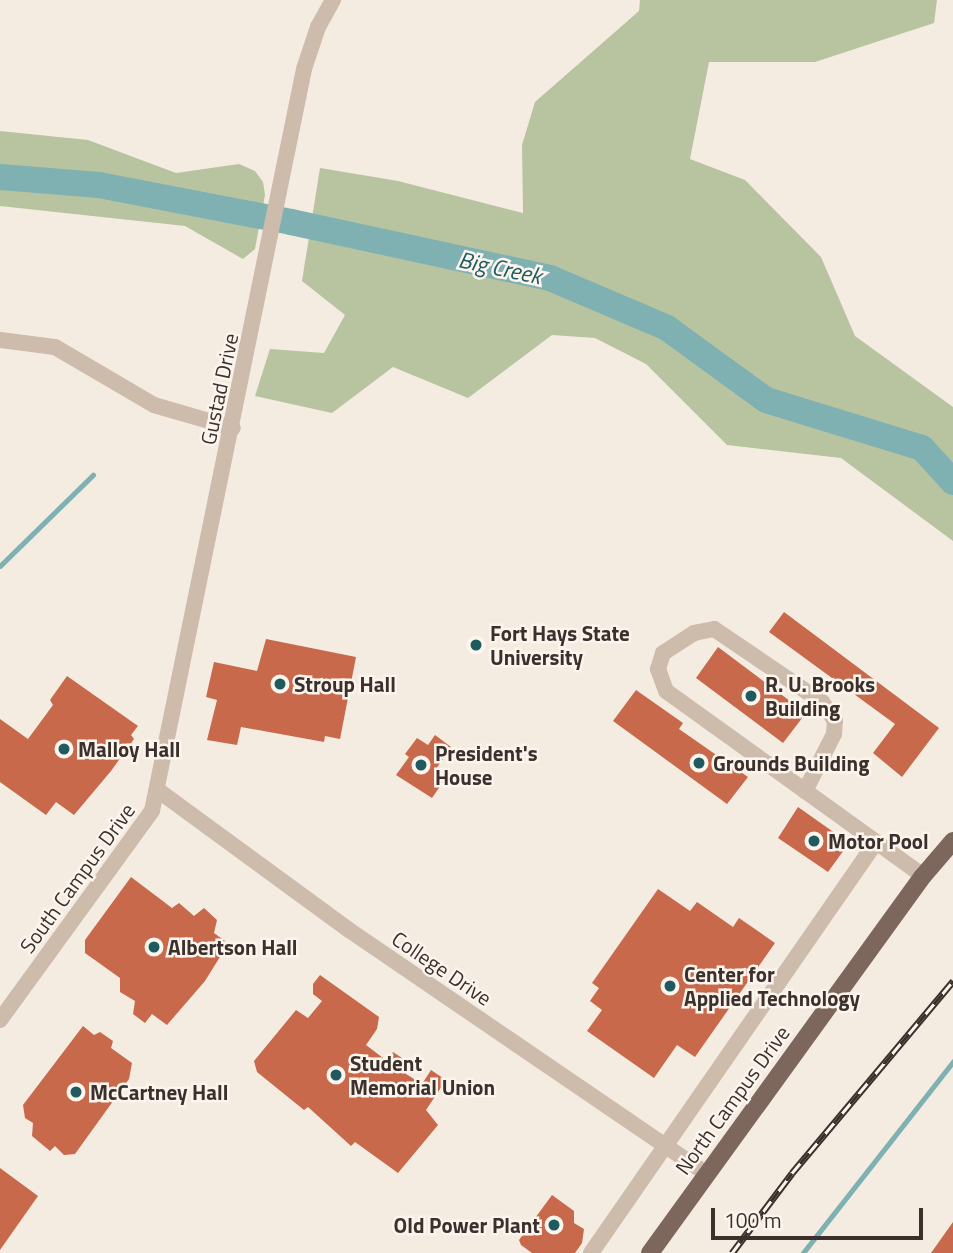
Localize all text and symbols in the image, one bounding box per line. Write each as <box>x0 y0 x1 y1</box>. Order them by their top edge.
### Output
water label: Big Creek <box>456 246 544 290</box>
street label: Gustad Drive <box>195 331 243 447</box>
place label: Fort Hays State University <box>490 620 630 670</box>
marker: Fort Hays State University <box>468 637 484 653</box>
place label: Stroup Hall <box>294 671 396 697</box>
place label: R. U. Brooks Building <box>765 671 875 721</box>
marker: Stroup Hall <box>272 676 288 692</box>
marker: R. U. Brooks Building <box>743 688 759 704</box>
place label: Malloy Hall <box>78 736 180 762</box>
place label: President's House <box>435 740 538 790</box>
marker: Malloy Hall <box>56 741 72 757</box>
place label: Grounds Building <box>713 750 869 776</box>
marker: Grounds Building <box>691 755 707 771</box>
marker: President's House <box>413 757 429 773</box>
street label: South Campus Drive <box>14 798 140 958</box>
place label: Motor Pool <box>828 828 929 854</box>
marker: Motor Pool <box>806 833 822 849</box>
street label: College Drive <box>387 926 497 1010</box>
place label: Albertson Hall <box>168 934 298 960</box>
marker: Albertson Hall <box>146 939 162 955</box>
place label: Center for Applied Technology <box>684 961 860 1011</box>
marker: Center for Applied Technology <box>662 978 678 994</box>
street label: North Campus Drive <box>670 1021 794 1179</box>
place label: Student Memorial Union <box>350 1050 495 1100</box>
marker: Student Memorial Union <box>328 1067 344 1083</box>
place label: McCartney Hall <box>90 1079 228 1105</box>
marker: McCartney Hall <box>68 1084 84 1100</box>
scale bar <box>715 1194 927 1238</box>
text: 100 m <box>724 1204 781 1236</box>
place label: Old Power Plant <box>394 1212 540 1238</box>
marker: Old Power Plant <box>546 1217 562 1233</box>

